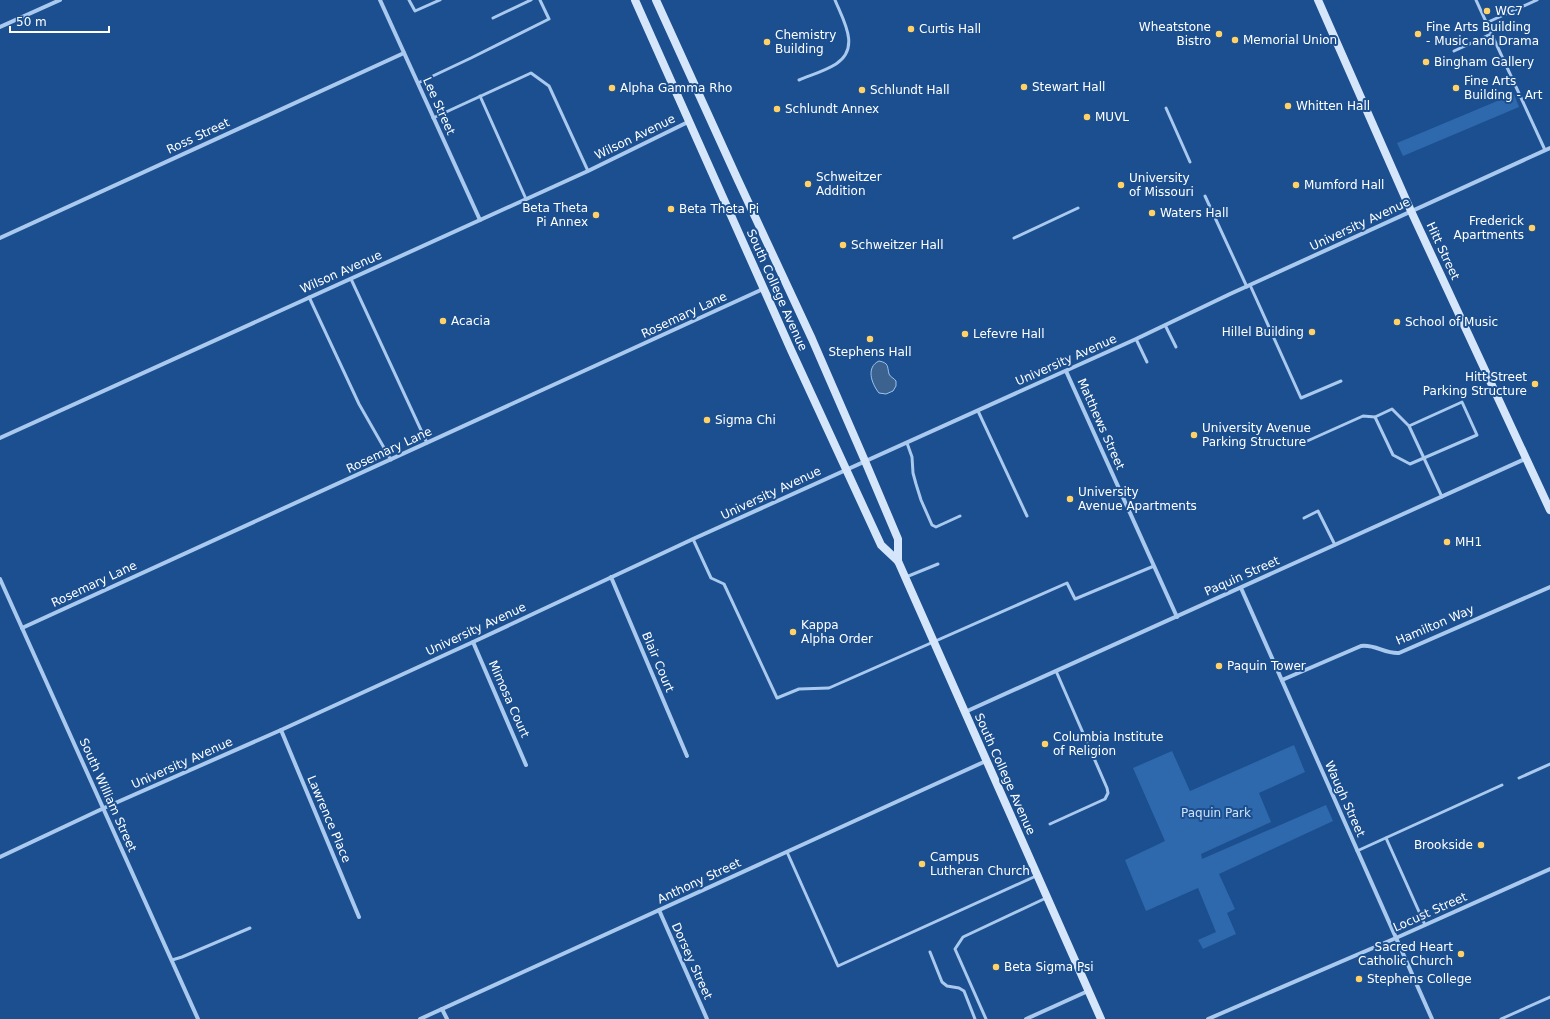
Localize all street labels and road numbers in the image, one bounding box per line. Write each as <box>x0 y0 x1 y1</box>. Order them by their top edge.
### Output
street label: Lee Street <box>420 75 458 137</box>
street label: Wilson Avenue <box>592 111 678 163</box>
street label: Ross Street <box>164 115 232 157</box>
street label: University Avenue <box>1308 195 1412 253</box>
street label: Hitt Street <box>1424 220 1463 282</box>
street label: South College Avenue <box>744 227 810 353</box>
street label: Wilson Avenue <box>298 248 384 296</box>
street label: Rosemary Lane <box>639 289 729 341</box>
street label: University Avenue <box>1013 331 1119 389</box>
street label: Matthews Street <box>1075 376 1128 472</box>
street label: Rosemary Lane <box>344 424 434 476</box>
street label: University Avenue <box>719 464 823 522</box>
street label: Paquin Street <box>1202 553 1282 599</box>
street label: Rosemary Lane <box>49 558 139 610</box>
street label: University Avenue <box>424 600 528 658</box>
street label: Hamilton Way <box>1394 602 1476 648</box>
street label: Blair Court <box>639 630 677 694</box>
street label: Mimosa Court <box>486 658 532 740</box>
street label: South College Avenue <box>972 711 1038 837</box>
street label: University Avenue <box>129 734 235 792</box>
street label: South William Street <box>77 736 140 854</box>
street label: Waugh Street <box>1322 759 1368 839</box>
street label: Lawrence Place <box>304 773 354 865</box>
street label: Anthony Street <box>655 855 743 906</box>
street label: Locust Street <box>1391 889 1469 935</box>
street label: Dorsey Street <box>669 920 715 1002</box>

